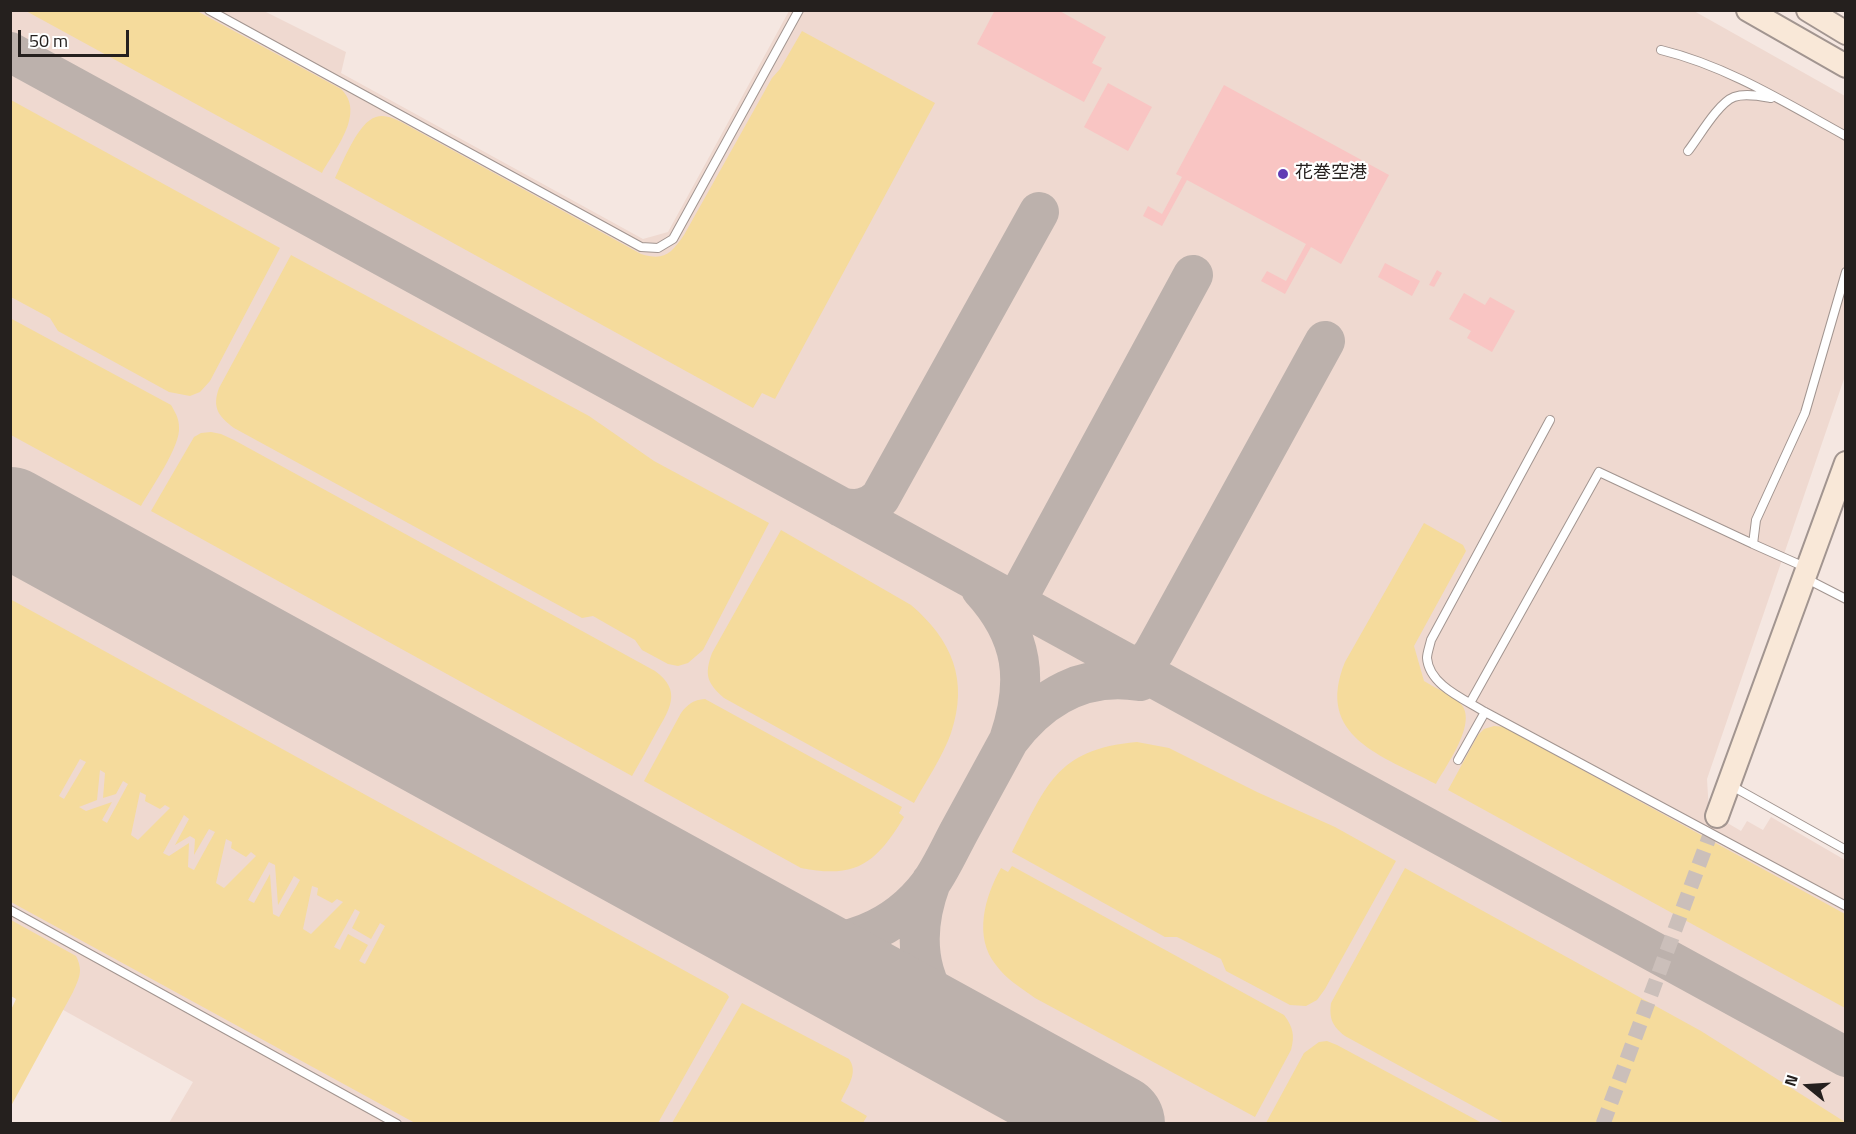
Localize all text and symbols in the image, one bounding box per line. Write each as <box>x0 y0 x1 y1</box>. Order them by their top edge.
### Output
scale bar <box>21 18 132 56</box>
text: 50 m <box>29 27 68 54</box>
place label: 花巻空港 <box>1295 163 1367 185</box>
marker: 花巻空港 <box>1276 167 1290 181</box>
north arrow <box>1778 1056 1838 1116</box>
text: N <box>1778 1071 1804 1089</box>

